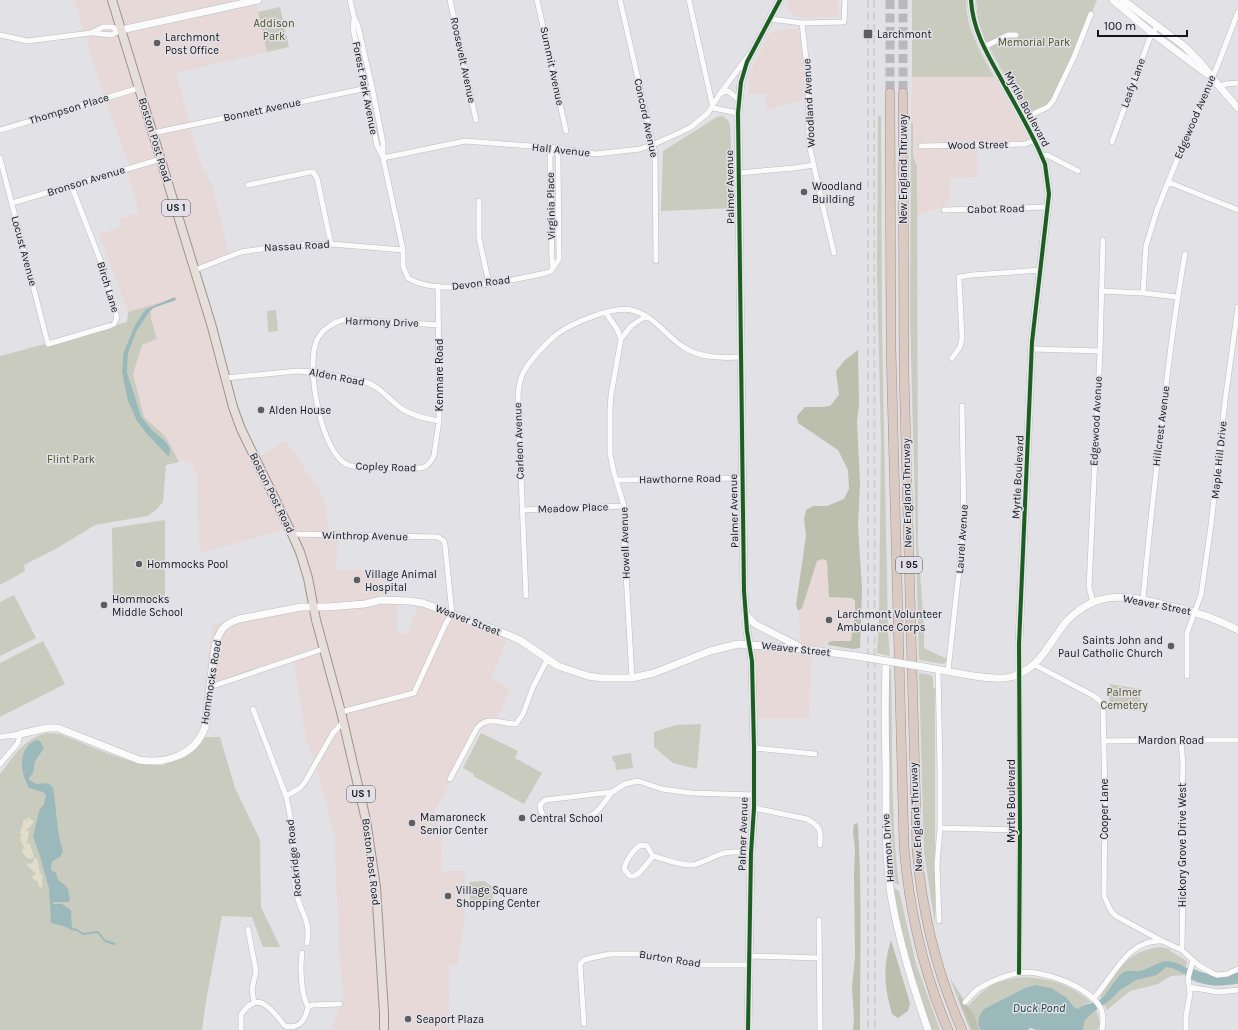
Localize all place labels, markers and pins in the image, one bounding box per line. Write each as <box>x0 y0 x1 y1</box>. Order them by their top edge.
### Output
marker: Larchmont <box>862 28 874 40</box>
place label: Larchmont <box>877 28 932 41</box>
place label: Larchmont Post Office <box>165 31 220 57</box>
marker: Larchmont Post Office <box>152 38 162 48</box>
place label: Woodland Building <box>812 180 862 206</box>
marker: Woodland Building <box>799 187 809 197</box>
place label: Alden House <box>269 404 332 417</box>
marker: Alden House <box>256 405 266 415</box>
place label: Hommocks Pool <box>147 558 228 571</box>
marker: Hommocks Pool <box>134 559 144 569</box>
place label: Village Animal Hospital <box>365 568 437 594</box>
marker: Village Animal Hospital <box>352 575 362 585</box>
place label: Hommocks Middle School <box>112 593 183 619</box>
marker: Hommocks Middle School <box>99 600 109 610</box>
place label: Larchmont Volunteer Ambulance Corps <box>837 608 942 634</box>
marker: Larchmont Volunteer Ambulance Corps <box>824 615 834 625</box>
place label: Saints John and Paul Catholic Church <box>1058 634 1163 660</box>
marker: Saints John and Paul Catholic Church <box>1166 641 1176 651</box>
place label: Mamaroneck Senior Center <box>420 811 488 837</box>
place label: Central School <box>530 812 603 825</box>
marker: Central School <box>517 813 527 823</box>
marker: Mamaroneck Senior Center <box>407 818 417 828</box>
place label: Village Square Shopping Center <box>456 884 540 910</box>
marker: Village Square Shopping Center <box>443 891 453 901</box>
place label: Seaport Plaza <box>416 1013 484 1026</box>
marker: Seaport Plaza <box>403 1014 413 1024</box>

